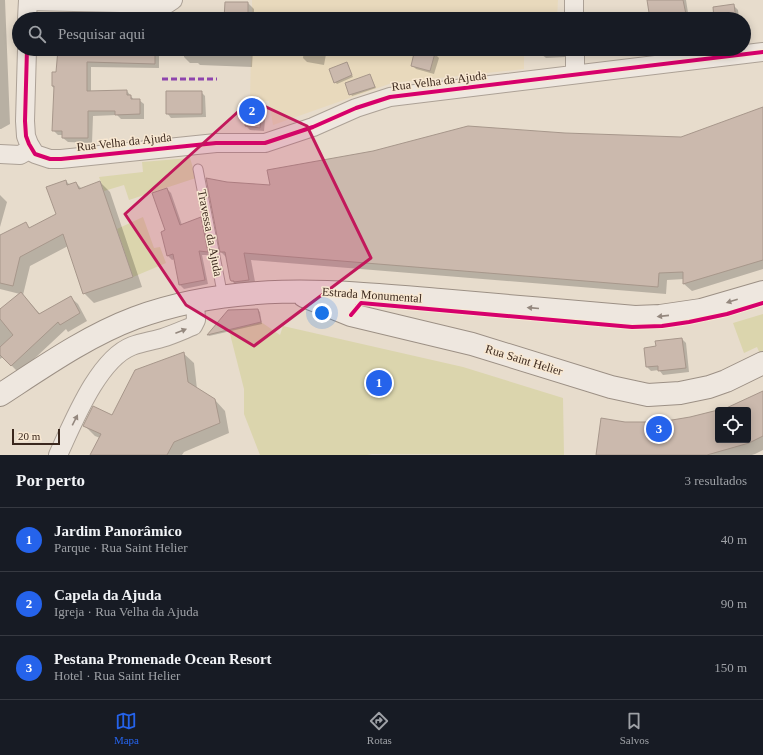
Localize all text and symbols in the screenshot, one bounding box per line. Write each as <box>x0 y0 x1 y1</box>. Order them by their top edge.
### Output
search box <box>12 12 751 56</box>
icon: search <box>26 23 48 45</box>
text: Pesquisar aqui <box>58 26 145 42</box>
street label: Rua Velha da Ajuda <box>391 68 488 94</box>
pin: 2 <box>239 96 265 126</box>
street label: Rua Velha da Ajuda <box>76 130 173 154</box>
street label: Travessa da Ajuda <box>195 188 225 278</box>
street label: Estrada Monumental <box>321 285 423 306</box>
one-way arrow <box>726 298 738 304</box>
your location <box>312 303 332 323</box>
one-way arrow <box>527 305 539 312</box>
one-way arrow <box>657 312 669 319</box>
one-way arrow <box>175 327 187 333</box>
street label: Rua Saint Helier <box>484 342 564 378</box>
pin: 1 <box>366 368 392 398</box>
map controls <box>715 407 751 443</box>
button: locate <box>715 407 751 443</box>
one-way arrow <box>72 414 79 426</box>
pin: 3 <box>646 414 672 444</box>
scale bar <box>12 427 60 446</box>
text: 20 m <box>18 430 40 442</box>
text: Por perto <box>16 471 85 490</box>
text: 3 resultados <box>685 473 747 488</box>
text: Jardim Panorâmico <box>54 523 182 539</box>
text: 1 <box>26 532 32 547</box>
text: 40 m <box>721 532 747 547</box>
text: Parque · Rua Saint Helier <box>54 540 188 555</box>
text: Capela da Ajuda <box>54 587 162 603</box>
text: 2 <box>26 596 32 611</box>
text: 90 m <box>721 596 747 611</box>
text: Igreja · Rua Velha da Ajuda <box>54 604 199 619</box>
text: Pestana Promenade Ocean Resort <box>54 651 272 667</box>
text: 3 <box>26 660 32 675</box>
text: 150 m <box>714 660 747 675</box>
text: Hotel · Rua Saint Helier <box>54 668 180 683</box>
tab: Mapa <box>114 710 139 746</box>
tab: Rotas <box>367 710 392 746</box>
tab: Salvos <box>620 710 649 746</box>

